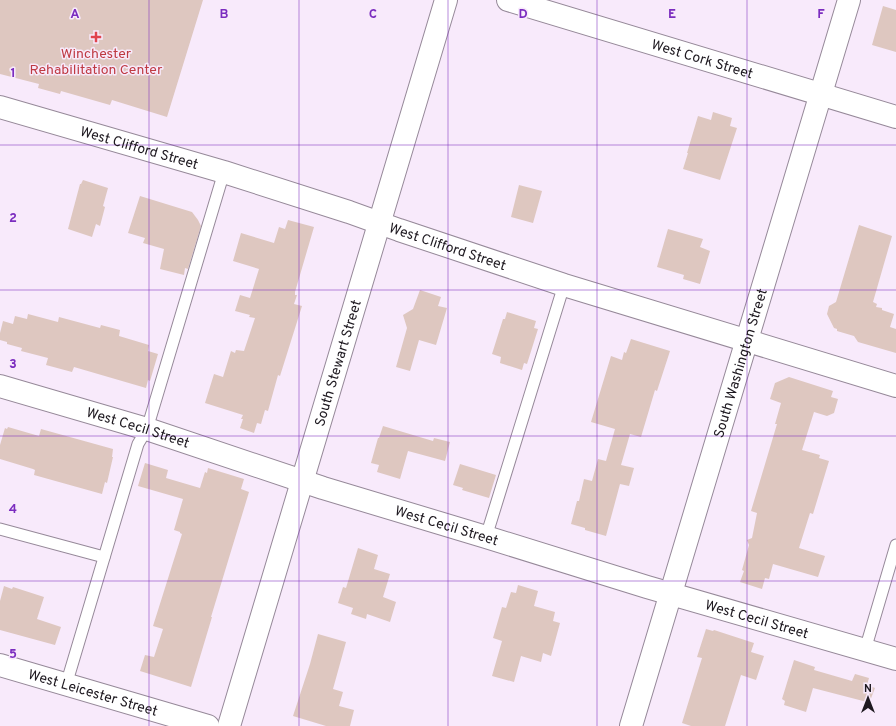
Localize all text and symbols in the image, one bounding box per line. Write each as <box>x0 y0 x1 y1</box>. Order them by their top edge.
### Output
text: A <box>70 7 80 23</box>
text: B <box>220 7 229 23</box>
text: C <box>369 7 377 23</box>
text: D <box>518 7 528 23</box>
text: E <box>668 7 676 23</box>
text: F <box>817 7 825 23</box>
marker: Winchester Rehabilitation Center <box>90 31 102 43</box>
street label: West Cork Street <box>649 37 755 83</box>
place label: Winchester Rehabilitation Center <box>30 46 163 79</box>
text: 1 <box>10 66 16 82</box>
street label: West Clifford Street <box>78 124 200 174</box>
text: 2 <box>9 211 17 227</box>
street label: West Clifford Street <box>386 220 508 275</box>
street label: South Washington Street <box>711 287 772 440</box>
street label: South Stewart Street <box>312 298 366 429</box>
text: 3 <box>9 357 17 373</box>
street label: West Cecil Street <box>84 405 191 453</box>
text: 4 <box>9 502 17 518</box>
street label: West Cecil Street <box>393 503 500 550</box>
street label: West Cecil Street <box>703 597 810 643</box>
text: 5 <box>9 647 17 663</box>
street label: West Leicester Street <box>26 667 159 721</box>
north arrow <box>848 678 888 718</box>
text: N <box>864 682 872 696</box>

